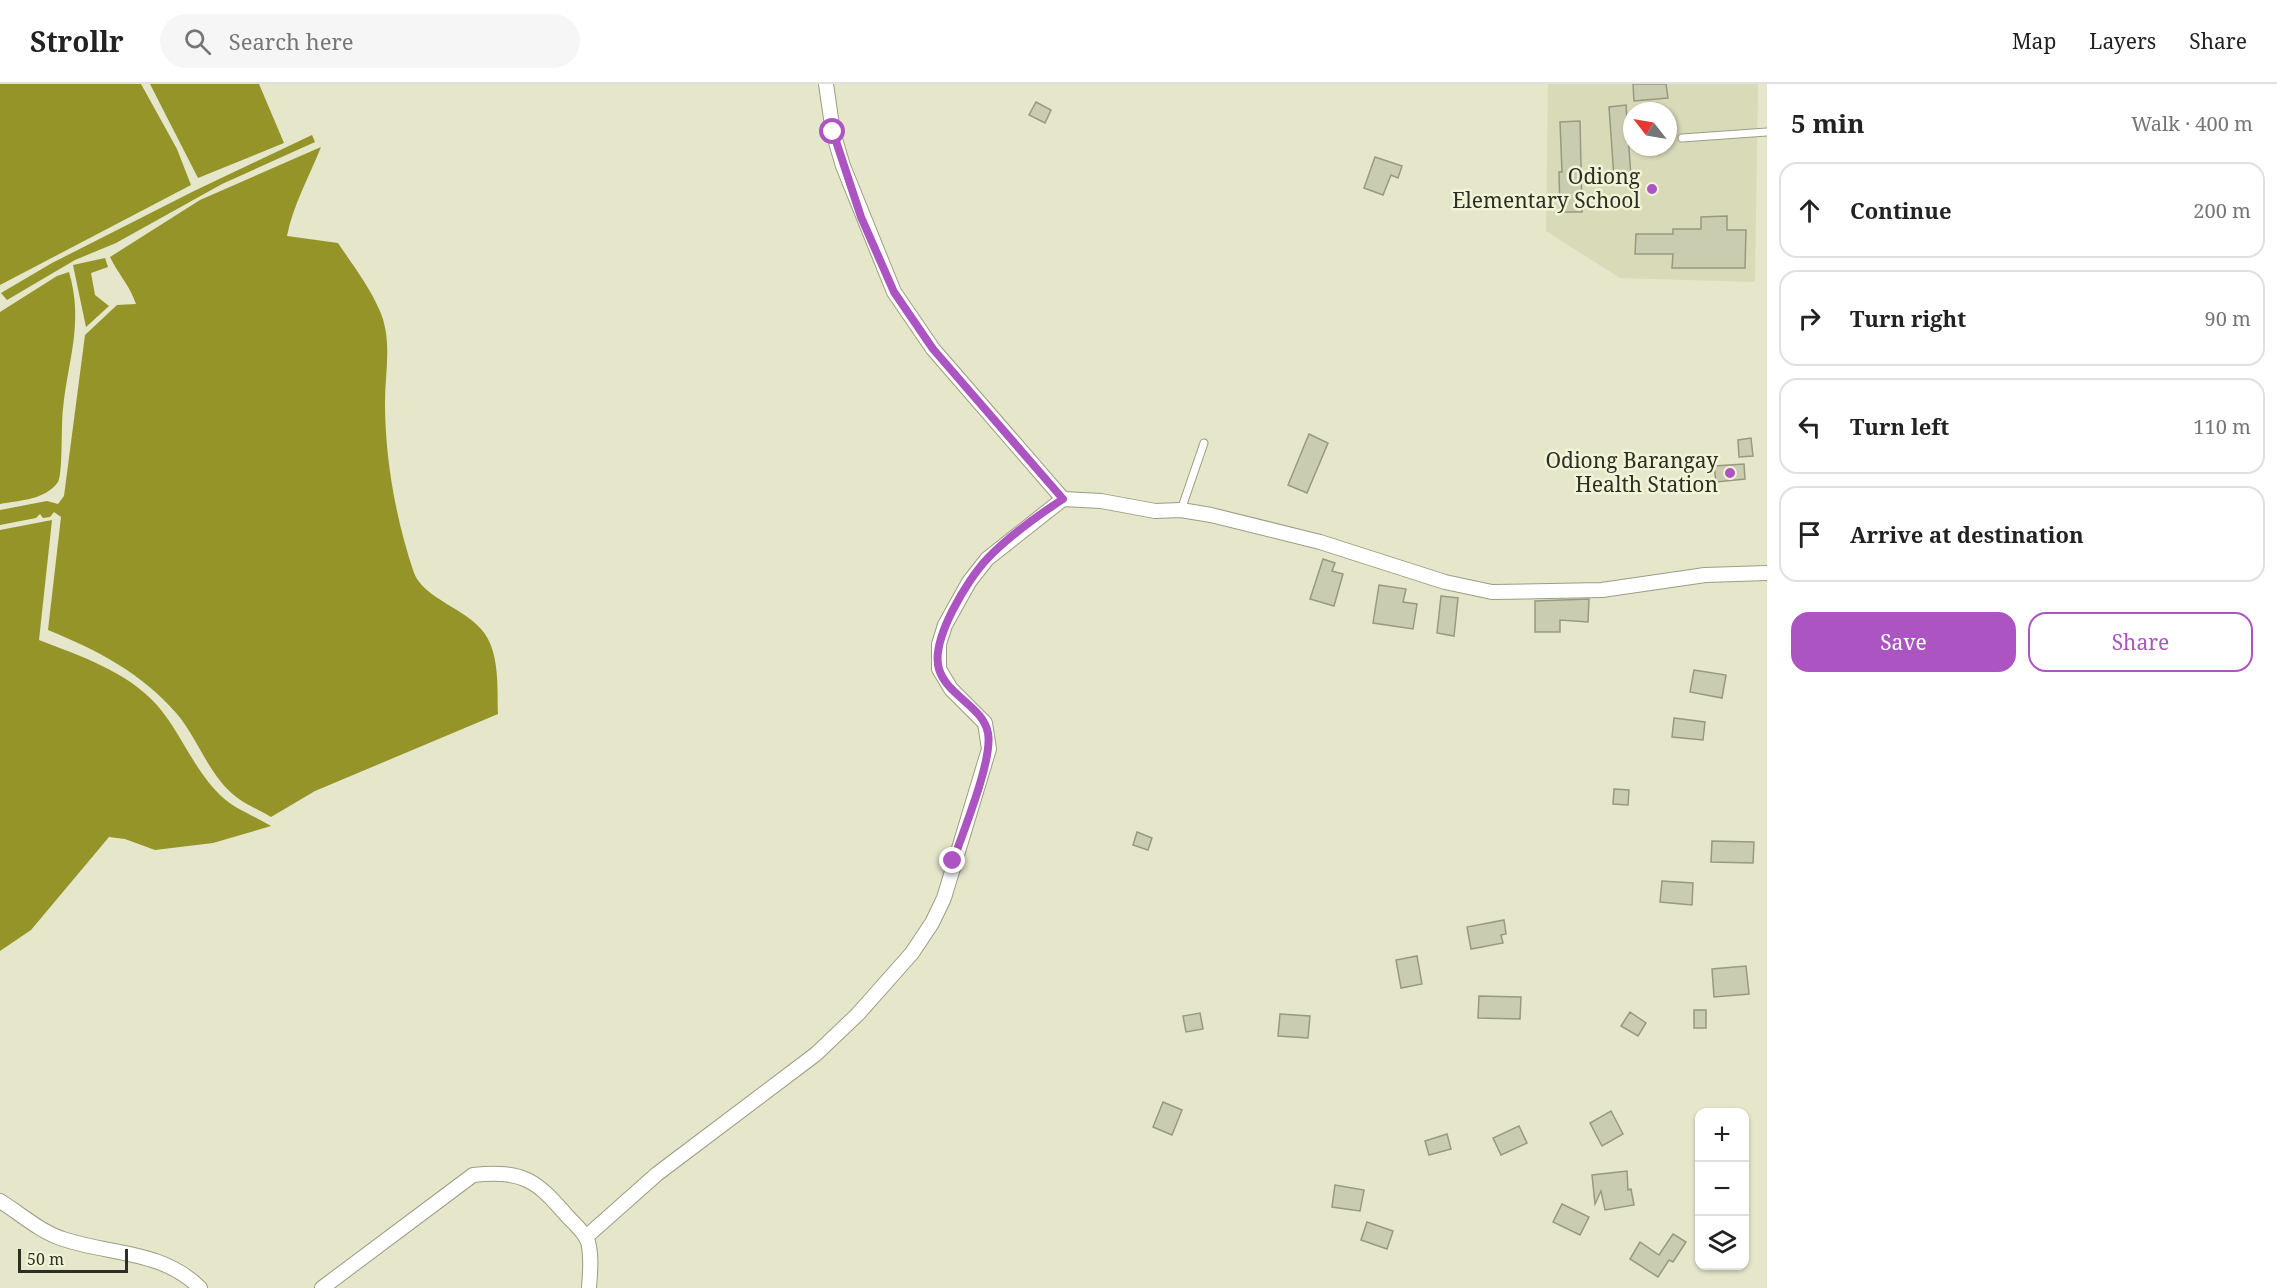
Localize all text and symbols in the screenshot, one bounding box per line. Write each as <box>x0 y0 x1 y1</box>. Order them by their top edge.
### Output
search box <box>160 14 580 68</box>
text: Strollr <box>30 22 124 60</box>
icon: search <box>181 25 214 58</box>
text: Search here <box>229 26 354 56</box>
text: Map <box>2012 27 2056 55</box>
text: Layers <box>2089 27 2156 55</box>
text: Share <box>2189 27 2247 55</box>
north arrow <box>1623 102 1677 156</box>
text: 5 min <box>1791 105 1865 141</box>
text: Walk · 400 m <box>2131 110 2253 137</box>
route start <box>819 118 845 144</box>
place label: Odiong Elementary School <box>1452 162 1641 214</box>
marker: Odiong Elementary School <box>1645 182 1659 196</box>
icon: ahead <box>1793 194 1826 227</box>
text: Continue <box>1850 195 1952 225</box>
text: 200 m <box>2193 197 2251 224</box>
icon: right <box>1793 302 1826 335</box>
text: Turn right <box>1850 303 1966 333</box>
text: 90 m <box>2205 305 2251 332</box>
icon: left <box>1793 410 1826 443</box>
text: Turn left <box>1850 411 1949 441</box>
text: 110 m <box>2193 413 2251 440</box>
place label: Odiong Barangay Health Station <box>1545 446 1718 498</box>
marker: Odiong Barangay Health Station <box>1723 466 1737 480</box>
icon: arrive <box>1793 518 1826 551</box>
text: Arrive at destination <box>1850 519 2084 549</box>
button: Save <box>1791 612 2016 672</box>
button: Share <box>2028 612 2253 672</box>
route end <box>939 847 965 873</box>
map controls <box>1695 1108 1749 1270</box>
button: + <box>1695 1108 1749 1162</box>
button: − <box>1695 1162 1749 1216</box>
button: layers <box>1695 1216 1749 1270</box>
scale bar <box>18 1246 128 1274</box>
text: 50 m <box>27 1248 64 1270</box>

